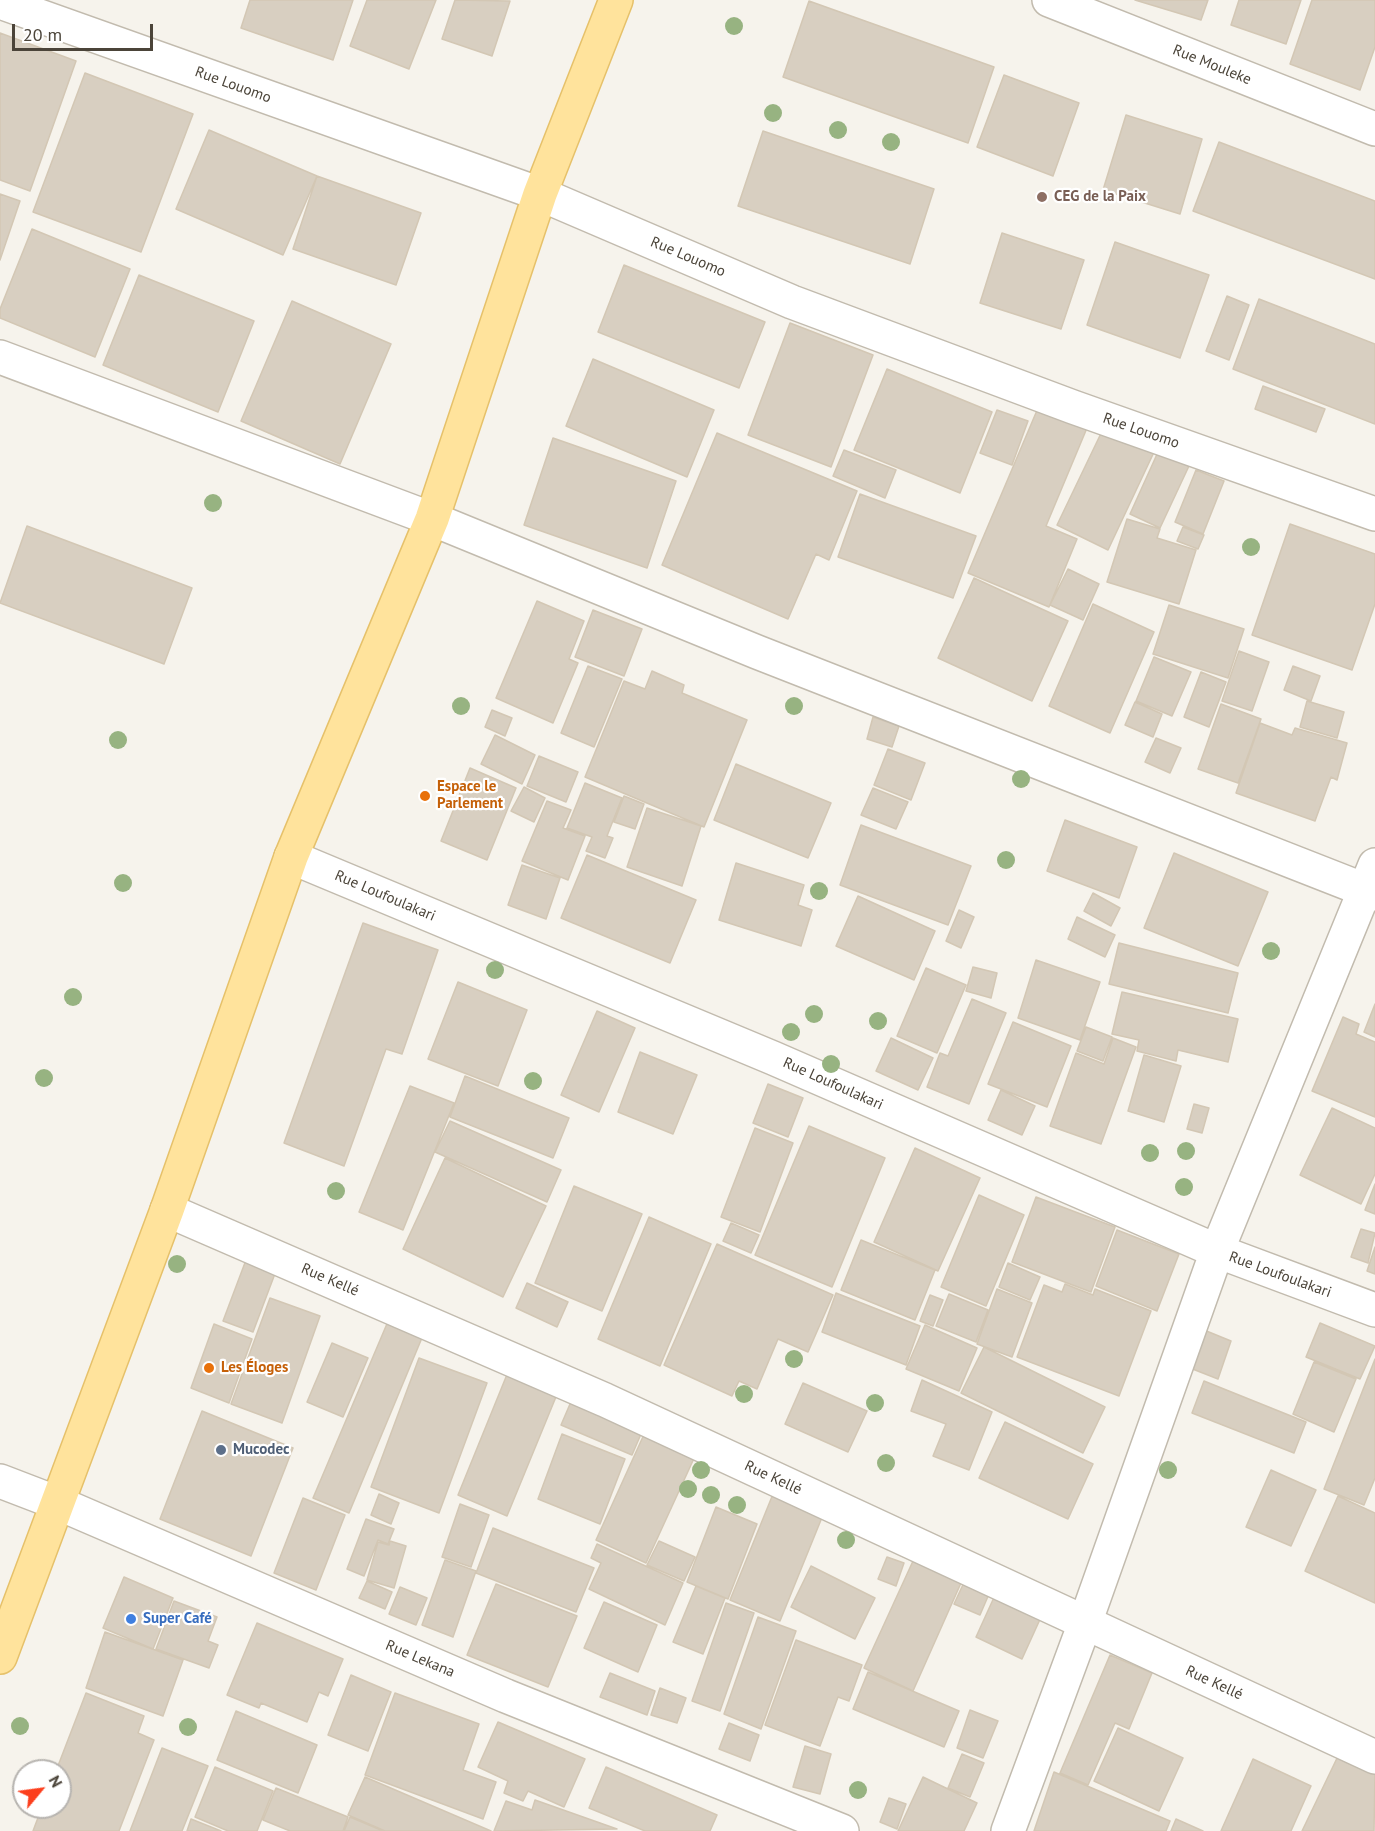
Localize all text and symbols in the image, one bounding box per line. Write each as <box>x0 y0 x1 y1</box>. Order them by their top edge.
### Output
scale bar <box>15 12 156 50</box>
text: 20 m <box>23 23 62 46</box>
street label: Rue Mouleke <box>1170 41 1254 89</box>
street label: Rue Louomo <box>192 63 274 107</box>
place label: CEG de la Paix <box>1054 188 1146 206</box>
marker: CEG de la Paix <box>1035 190 1049 204</box>
street label: Rue Louomo <box>648 233 728 281</box>
street label: Rue Louomo <box>1100 410 1182 452</box>
place label: Espace le Parlement <box>437 778 503 813</box>
marker: Espace le Parlement <box>418 789 432 803</box>
street label: Rue Loufoulakari <box>332 867 438 925</box>
street label: Rue Loufoulakari <box>780 1054 886 1114</box>
street label: Rue Loufoulakari <box>1226 1248 1334 1302</box>
street label: Rue Kellé <box>298 1260 362 1300</box>
place label: Les Éloges <box>221 1359 288 1377</box>
marker: Les Éloges <box>202 1361 216 1375</box>
place label: Mucodec <box>233 1441 289 1459</box>
marker: Mucodec <box>214 1443 228 1457</box>
street label: Rue Kellé <box>742 1457 804 1499</box>
place label: Super Café <box>143 1610 212 1628</box>
marker: Super Café <box>124 1612 138 1626</box>
street label: Rue Lekana <box>383 1636 457 1682</box>
street label: Rue Kellé <box>1183 1662 1245 1704</box>
north arrow <box>12 1759 72 1819</box>
text: N <box>45 1772 67 1791</box>

